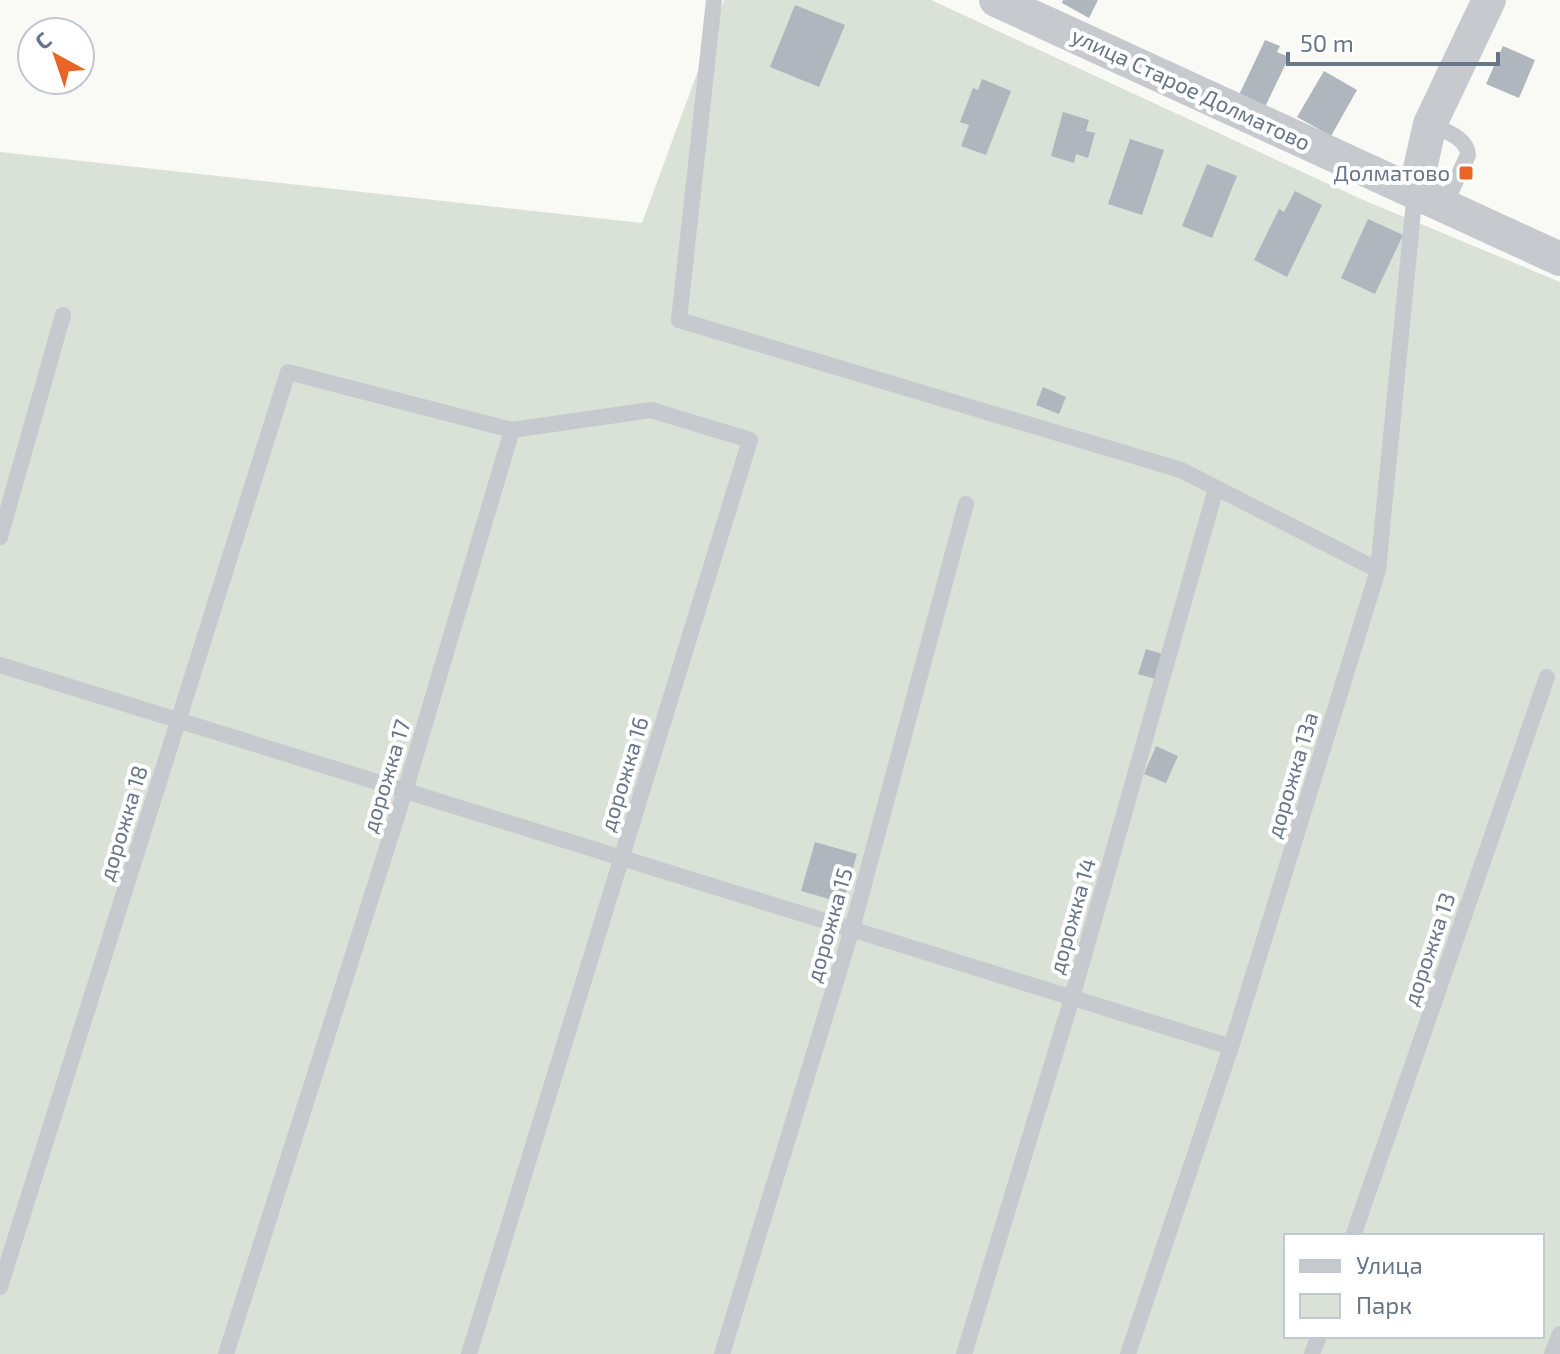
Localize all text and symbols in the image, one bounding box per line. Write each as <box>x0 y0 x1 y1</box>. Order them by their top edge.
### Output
north arrow <box>16 16 96 96</box>
scale bar <box>1288 16 1498 66</box>
street label: улица Старое Долматово <box>1067 21 1315 156</box>
text: С <box>29 26 56 54</box>
text: 50 m <box>1300 28 1354 57</box>
place label: Долматово <box>1334 159 1450 185</box>
marker: Долматово <box>1457 164 1475 182</box>
street label: дорожка 13а <box>1260 709 1322 841</box>
street label: дорожка 16 <box>593 713 653 834</box>
street label: дорожка 17 <box>356 716 415 835</box>
street label: дорожка 18 <box>92 762 152 883</box>
street label: дорожка 14 <box>1042 855 1100 977</box>
street label: дорожка 15 <box>799 865 857 985</box>
street label: дорожка 13 <box>1397 889 1460 1009</box>
legend <box>1284 1234 1544 1338</box>
text: Улица <box>1356 1250 1423 1279</box>
text: Парк <box>1356 1290 1412 1319</box>

